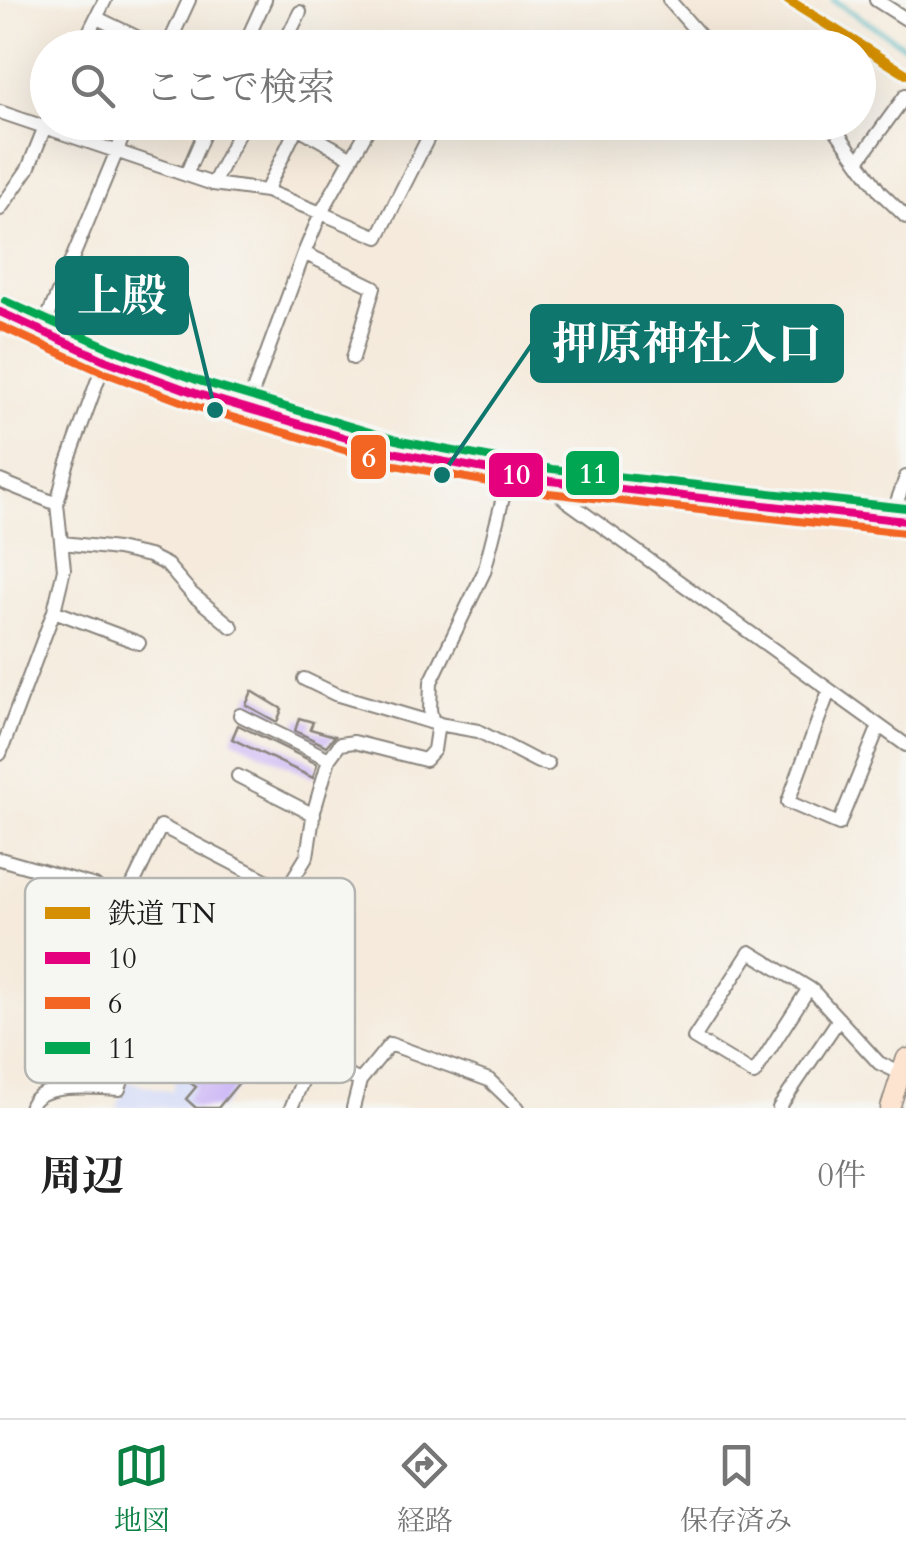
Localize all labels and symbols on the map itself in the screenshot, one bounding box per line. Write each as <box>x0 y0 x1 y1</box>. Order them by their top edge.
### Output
callout: 上殿 <box>57 258 187 333</box>
text: 上殿 <box>77 266 167 327</box>
callout: 押原神社入口 <box>532 306 842 381</box>
text: 押原神社入口 <box>552 314 822 375</box>
line badge: 6 <box>349 433 388 481</box>
text: 6 <box>362 439 376 477</box>
line badge: 11 <box>564 449 621 497</box>
line badge: 10 <box>487 451 545 499</box>
text: 11 <box>579 455 607 493</box>
text: 10 <box>502 456 530 494</box>
legend <box>25 878 355 1083</box>
text: 鉄道 TN <box>108 895 216 933</box>
text: 10 <box>108 940 137 978</box>
text: 6 <box>108 985 122 1023</box>
text: 11 <box>108 1030 137 1068</box>

